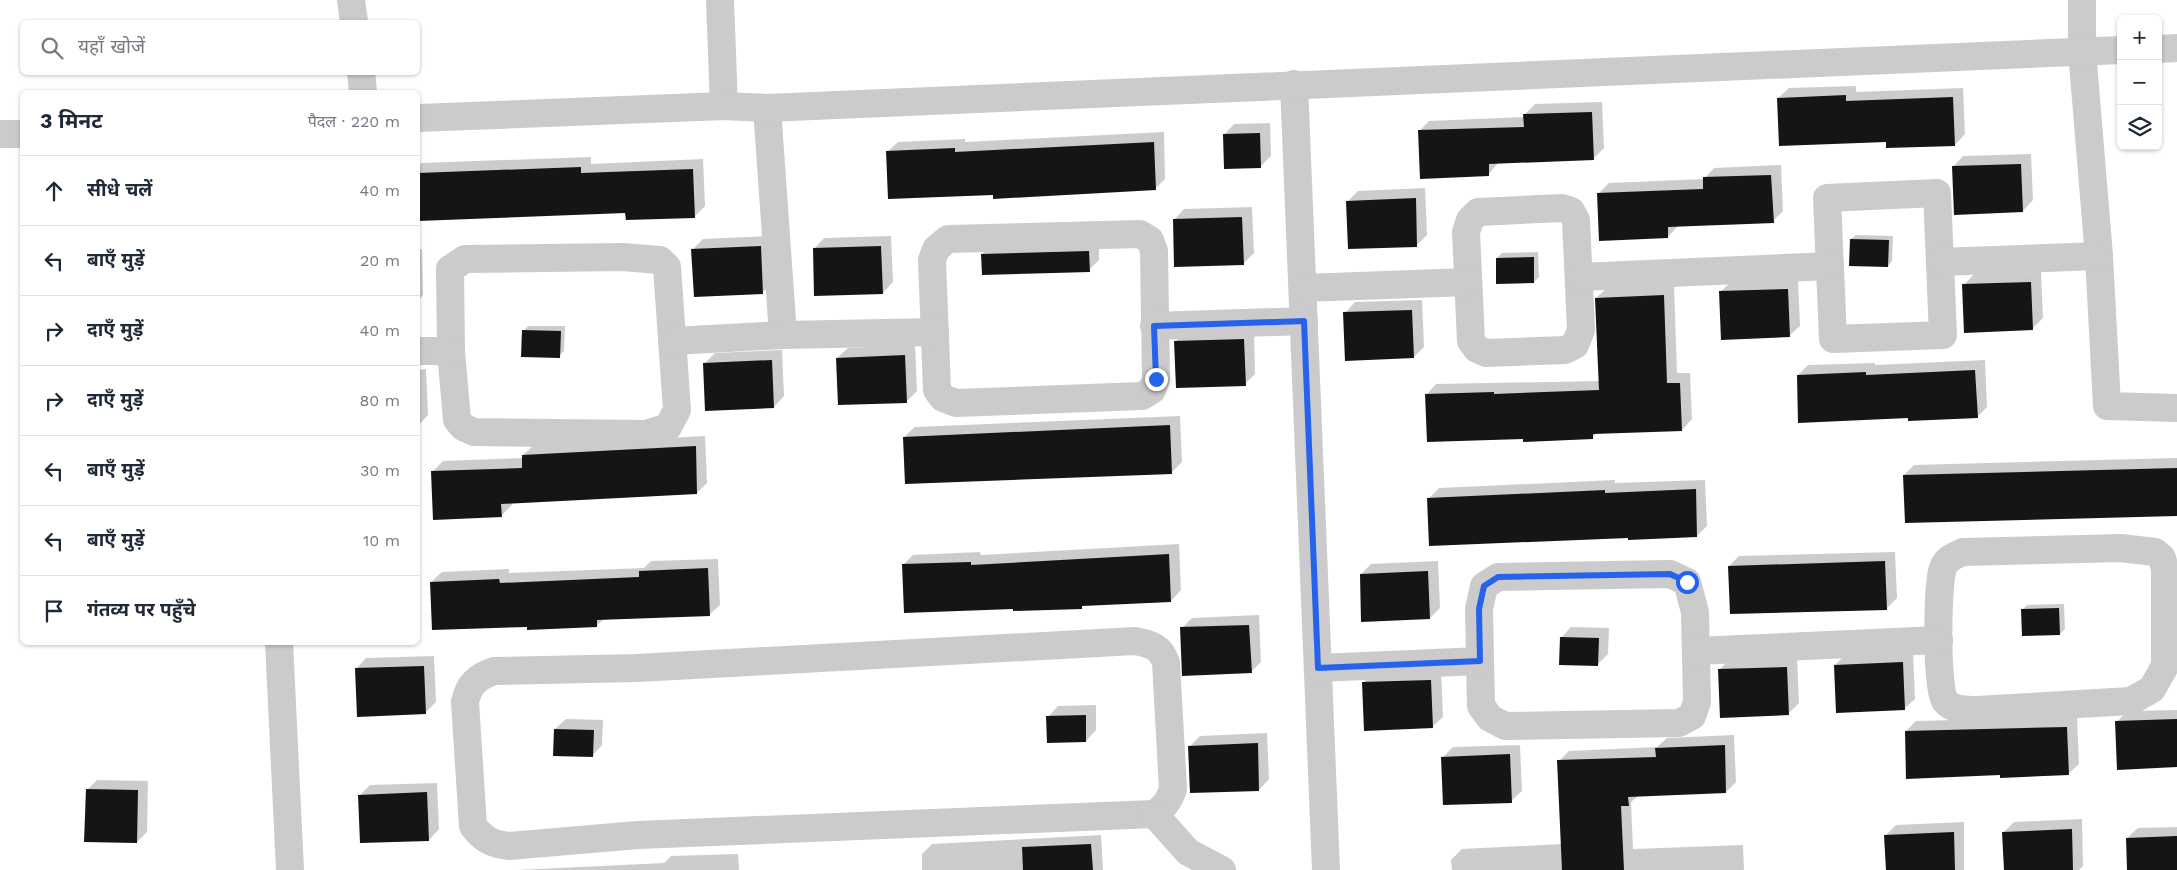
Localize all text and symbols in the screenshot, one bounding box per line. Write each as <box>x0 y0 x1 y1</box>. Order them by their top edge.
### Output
map controls <box>2117 15 2162 150</box>
button: + <box>2117 15 2162 60</box>
search box <box>20 20 420 75</box>
icon: search <box>38 34 66 62</box>
text: यहाँ खोजें <box>78 35 145 58</box>
button: − <box>2117 60 2162 105</box>
button: layers <box>2117 105 2162 150</box>
text: 3 मिनट <box>40 108 103 133</box>
text: पैदल · 220 m <box>308 112 400 131</box>
icon: ahead <box>40 177 68 205</box>
text: सीधे चलें <box>87 178 152 201</box>
text: 40 m <box>360 181 400 200</box>
icon: left <box>40 247 68 275</box>
text: बाएँ मुड़ें <box>87 248 145 271</box>
text: 20 m <box>360 251 400 270</box>
icon: right <box>40 317 68 345</box>
text: दाएँ मुड़ें <box>87 318 143 341</box>
text: 40 m <box>360 321 400 340</box>
route end <box>1145 368 1168 391</box>
icon: right <box>40 387 68 415</box>
text: दाएँ मुड़ें <box>87 388 143 411</box>
text: 80 m <box>359 391 400 410</box>
icon: left <box>40 457 68 485</box>
text: बाएँ मुड़ें <box>87 458 145 481</box>
text: 30 m <box>360 461 400 480</box>
icon: left <box>40 527 68 555</box>
text: बाएँ मुड़ें <box>87 528 145 551</box>
text: 10 m <box>363 531 400 550</box>
route start <box>1676 571 1699 594</box>
icon: arrive <box>40 597 68 625</box>
text: गंतव्य पर पहुँचे <box>87 598 196 621</box>

